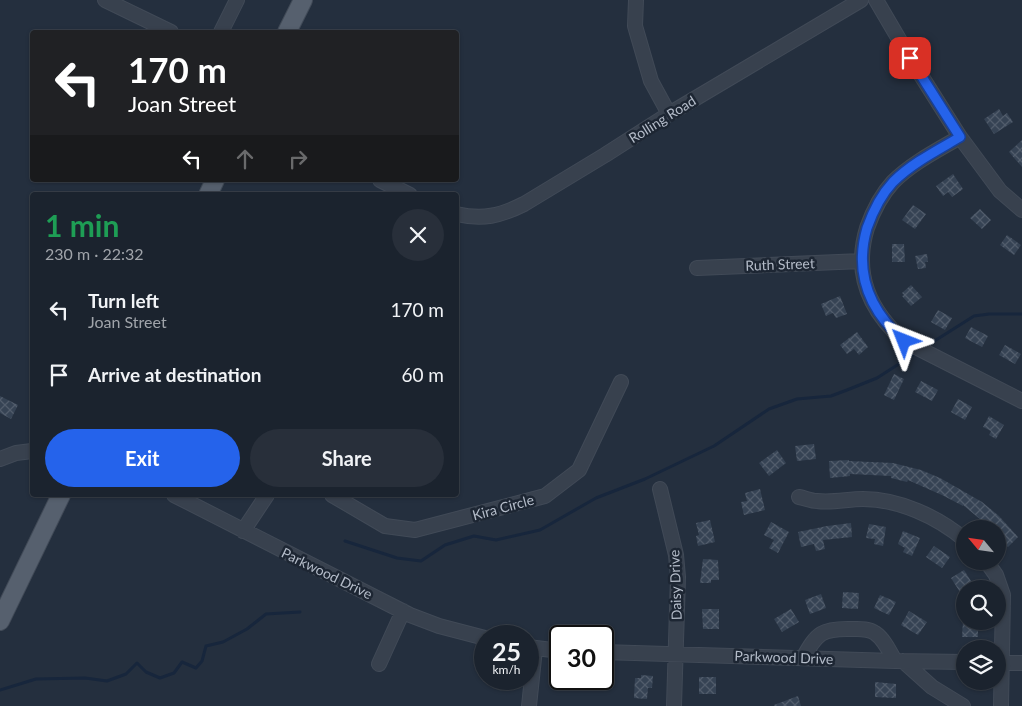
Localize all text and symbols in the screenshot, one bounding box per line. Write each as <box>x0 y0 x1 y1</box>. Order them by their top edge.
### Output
pin <box>889 37 931 79</box>
icon: arrive <box>896 44 924 72</box>
text: 170 m <box>128 48 227 90</box>
icon: left <box>45 50 110 115</box>
text: Joan Street <box>128 90 236 117</box>
street label: Rolling Road <box>625 92 699 146</box>
icon: left <box>178 145 206 173</box>
icon: ahead <box>231 145 259 173</box>
icon: right <box>284 145 312 173</box>
text: 1 min <box>45 207 119 243</box>
button: close <box>392 209 444 261</box>
text: 230 m · 22:32 <box>45 244 144 263</box>
street label: Ruth Street <box>745 254 815 274</box>
text: Turn left <box>88 289 159 312</box>
icon: left <box>45 296 73 324</box>
text: 170 m <box>390 298 444 321</box>
text: Joan Street <box>88 312 167 331</box>
position arrow <box>877 314 929 366</box>
icon: arrive <box>45 361 73 389</box>
text: Arrive at destination <box>88 363 261 386</box>
text: 60 m <box>401 363 444 386</box>
button: Exit <box>45 429 240 487</box>
button: Share <box>250 429 444 487</box>
street label: Kira Circle <box>470 491 536 523</box>
north arrow <box>956 520 1006 570</box>
map controls <box>956 520 1006 690</box>
street label: Parkwood Drive <box>279 544 375 602</box>
street label: Daisy Drive <box>665 549 685 621</box>
button: search <box>956 580 1006 630</box>
speed limit sign: 30 <box>549 625 614 690</box>
text: 25 <box>492 636 521 666</box>
button: layers <box>956 640 1006 690</box>
street label: Parkwood Drive <box>734 647 834 667</box>
text: km/h <box>492 662 521 677</box>

